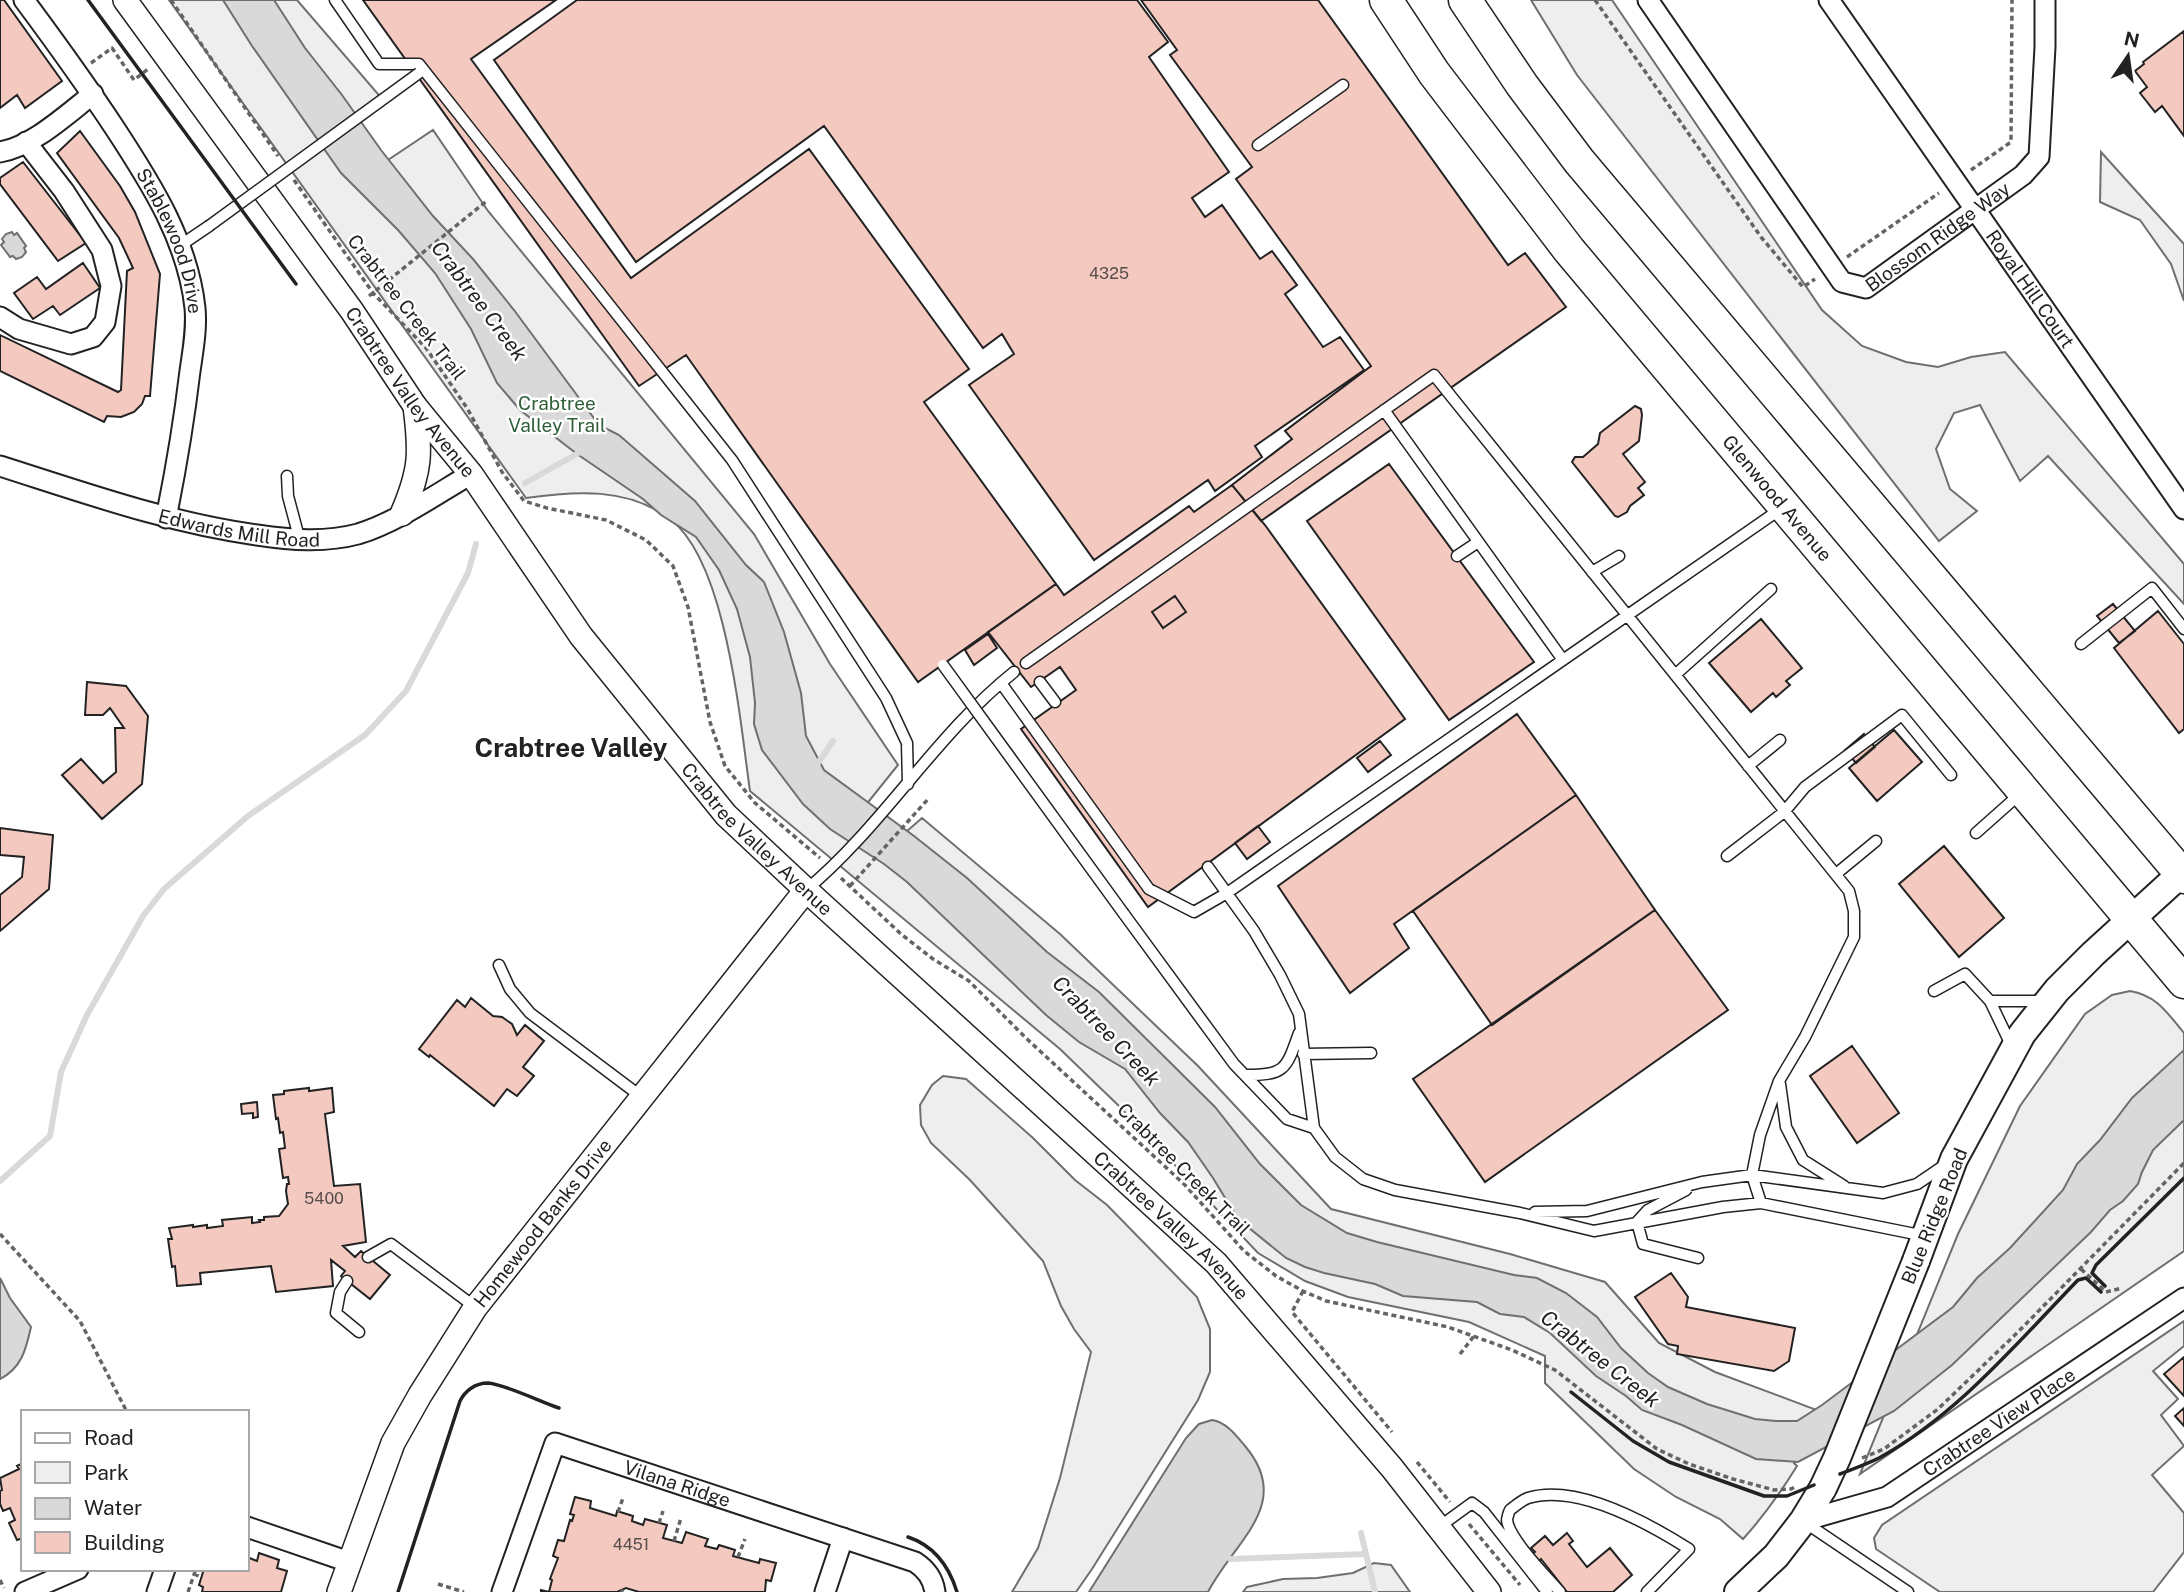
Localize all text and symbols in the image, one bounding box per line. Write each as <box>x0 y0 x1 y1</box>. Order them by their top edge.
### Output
north arrow <box>2093 21 2163 91</box>
text: N <box>2122 27 2142 52</box>
street label: Stablewood Drive <box>132 164 206 315</box>
street label: Blossom Ridge Way <box>1861 177 2014 296</box>
street label: Royal Hill Court <box>1982 226 2079 352</box>
street label: Crabtree Creek Trail <box>343 230 471 384</box>
water label: Crabtree Creek <box>426 236 533 366</box>
house number: 4325 <box>1089 264 1129 283</box>
street label: Crabtree Valley Avenue <box>341 302 480 482</box>
park label: Crabtree Valley Trail <box>508 392 606 436</box>
street label: Glenwood Avenue <box>1718 431 1837 566</box>
street label: Edwards Mill Road <box>156 504 320 551</box>
district label: Crabtree Valley <box>475 732 668 763</box>
street label: Crabtree Valley Avenue <box>677 758 837 920</box>
water label: Crabtree Creek <box>1047 970 1166 1092</box>
street label: Crabtree Creek Trail <box>1113 1098 1255 1240</box>
street label: Homewood Banks Drive <box>469 1134 616 1312</box>
street label: Blue Ridge Road <box>1897 1145 1971 1287</box>
street label: Crabtree Valley Avenue <box>1089 1146 1253 1304</box>
house number: 5400 <box>304 1189 344 1208</box>
water label: Crabtree Creek <box>1536 1304 1665 1413</box>
street label: Crabtree View Place <box>1918 1363 2079 1481</box>
legend <box>21 1410 248 1571</box>
text: Road <box>84 1425 134 1450</box>
street label: Vilana Ridge <box>621 1456 733 1511</box>
text: Park <box>84 1460 129 1485</box>
text: Water <box>84 1495 142 1520</box>
text: Building <box>84 1530 165 1555</box>
house number: 4451 <box>613 1535 649 1554</box>

